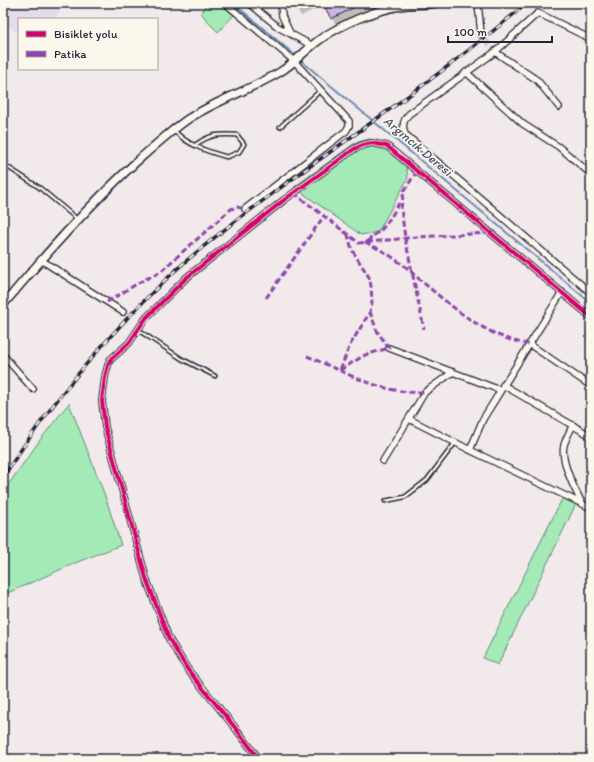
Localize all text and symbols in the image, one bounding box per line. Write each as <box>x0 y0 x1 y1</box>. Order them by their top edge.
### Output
legend <box>18 18 158 70</box>
scale bar <box>448 18 552 44</box>
text: 100 m <box>454 25 487 39</box>
text: Bisiklet yolu <box>54 27 118 41</box>
text: Patika <box>54 47 87 61</box>
water label: Argıncık Deresi <box>381 113 457 180</box>

